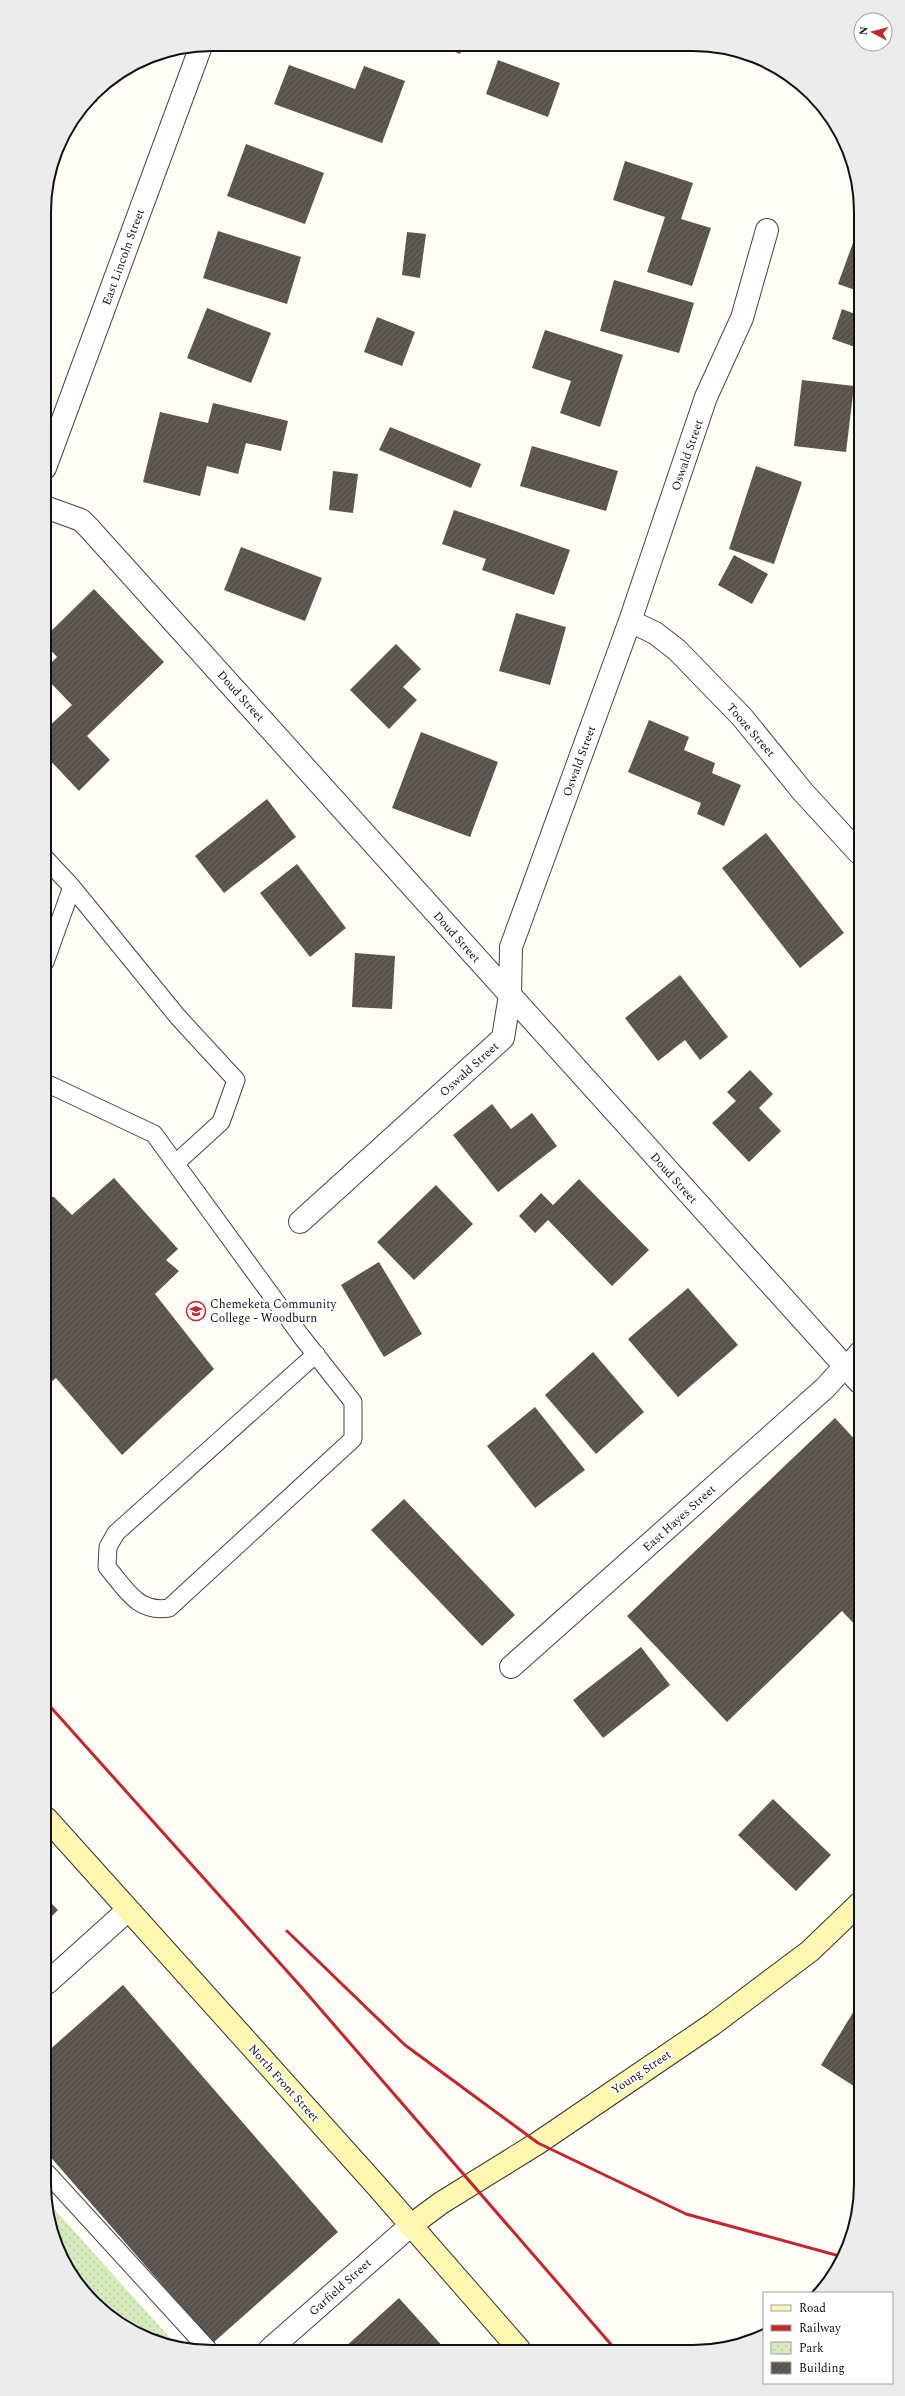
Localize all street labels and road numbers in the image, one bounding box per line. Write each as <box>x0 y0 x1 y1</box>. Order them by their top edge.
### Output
street label: East Lincoln Street <box>97 206 150 308</box>
street label: Oswald Street <box>666 417 709 493</box>
street label: Doud Street <box>212 666 269 726</box>
street label: Tooze Street <box>722 699 780 762</box>
street label: Oswald Street <box>558 723 601 799</box>
street label: Doud Street <box>428 907 485 967</box>
street label: Oswald Street <box>435 1037 503 1101</box>
street label: Doud Street <box>645 1148 702 1208</box>
street label: East Hayes Street <box>639 1480 720 1556</box>
street label: North Front Street <box>243 2040 324 2126</box>
street label: Young Street <box>607 2045 675 2100</box>
street label: Garfield Street <box>305 2254 376 2321</box>

